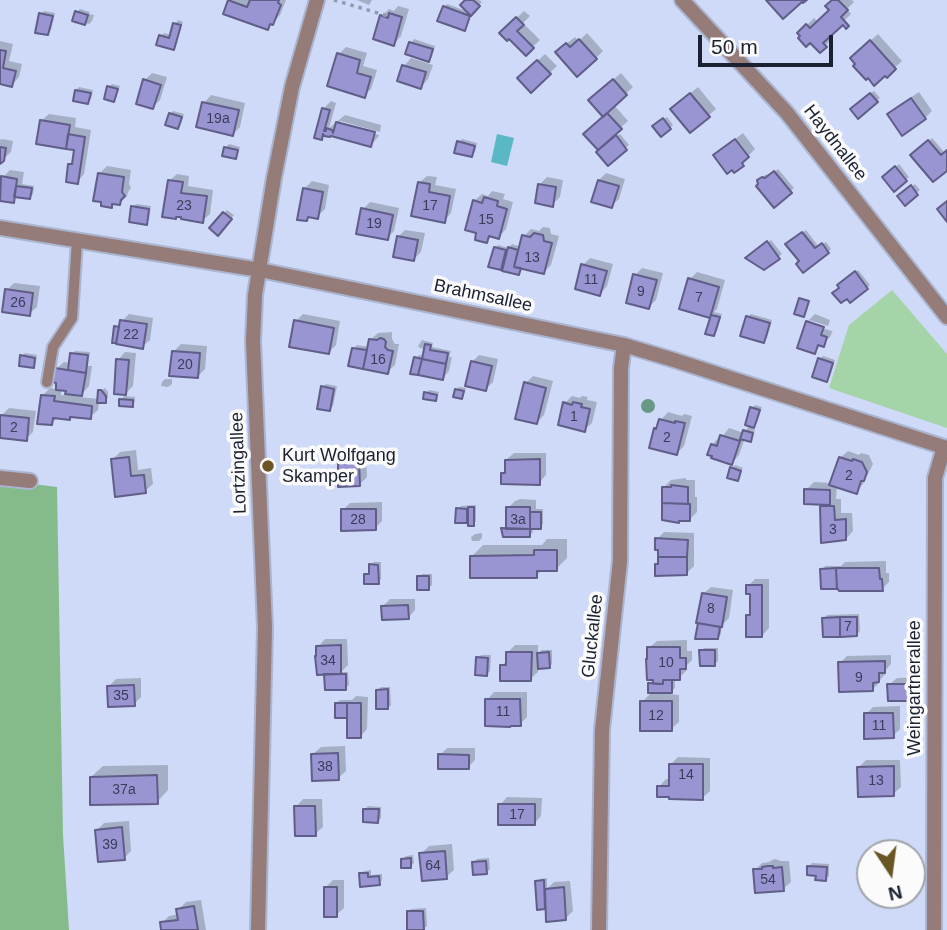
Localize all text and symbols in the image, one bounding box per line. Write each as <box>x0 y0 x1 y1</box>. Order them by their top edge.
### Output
scale bar <box>702 21 837 65</box>
text: 50 m <box>711 35 758 58</box>
street label: Haydnallee <box>799 101 871 185</box>
house number: 19a <box>206 111 230 127</box>
house number: 23 <box>176 198 192 214</box>
house number: 17 <box>422 198 438 214</box>
house number: 15 <box>478 212 494 228</box>
house number: 19 <box>366 216 382 232</box>
house number: 13 <box>524 250 540 266</box>
house number: 11 <box>584 272 598 288</box>
street label: Brahmsallee <box>432 275 534 317</box>
house number: 9 <box>637 284 645 300</box>
house number: 7 <box>695 290 703 306</box>
house number: 26 <box>10 295 26 311</box>
house number: 22 <box>123 327 139 343</box>
house number: 16 <box>370 352 386 368</box>
house number: 20 <box>177 357 193 373</box>
house number: 1 <box>570 409 578 425</box>
street label: Lortzingallee <box>226 412 252 514</box>
house number: 2 <box>10 420 18 436</box>
house number: 2 <box>663 430 671 446</box>
place label: Kurt Wolfgang Skamper <box>282 445 396 488</box>
marker: Kurt Wolfgang Skamper <box>260 458 276 474</box>
house number: 2 <box>845 468 853 484</box>
house number: 28 <box>350 512 366 528</box>
house number: 3a <box>510 512 526 528</box>
house number: 3 <box>829 522 837 538</box>
street label: Gluckallee <box>578 593 608 679</box>
house number: 8 <box>707 601 715 617</box>
house number: 7 <box>844 619 852 635</box>
street label: Weingartnerallee <box>904 620 926 756</box>
house number: 34 <box>320 653 336 669</box>
house number: 10 <box>658 655 674 671</box>
house number: 9 <box>855 670 863 686</box>
house number: 35 <box>113 688 129 704</box>
house number: 11 <box>496 704 510 720</box>
house number: 12 <box>648 708 664 724</box>
house number: 11 <box>872 718 886 734</box>
house number: 38 <box>317 759 333 775</box>
house number: 14 <box>678 767 694 783</box>
house number: 13 <box>868 773 884 789</box>
house number: 37a <box>112 782 136 798</box>
house number: 17 <box>509 807 525 823</box>
house number: 39 <box>102 837 118 853</box>
north arrow <box>856 839 926 909</box>
house number: 64 <box>425 858 441 874</box>
house number: 54 <box>760 872 776 888</box>
text: N <box>886 881 904 905</box>

